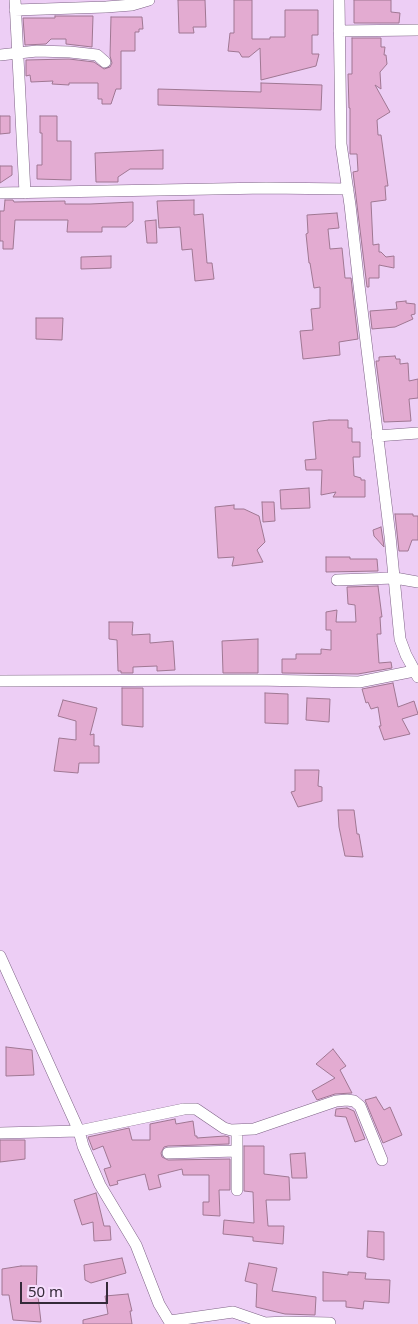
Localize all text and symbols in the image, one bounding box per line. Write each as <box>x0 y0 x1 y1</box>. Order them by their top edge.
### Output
scale bar <box>22 1272 110 1304</box>
text: 50 m <box>28 1281 63 1301</box>

